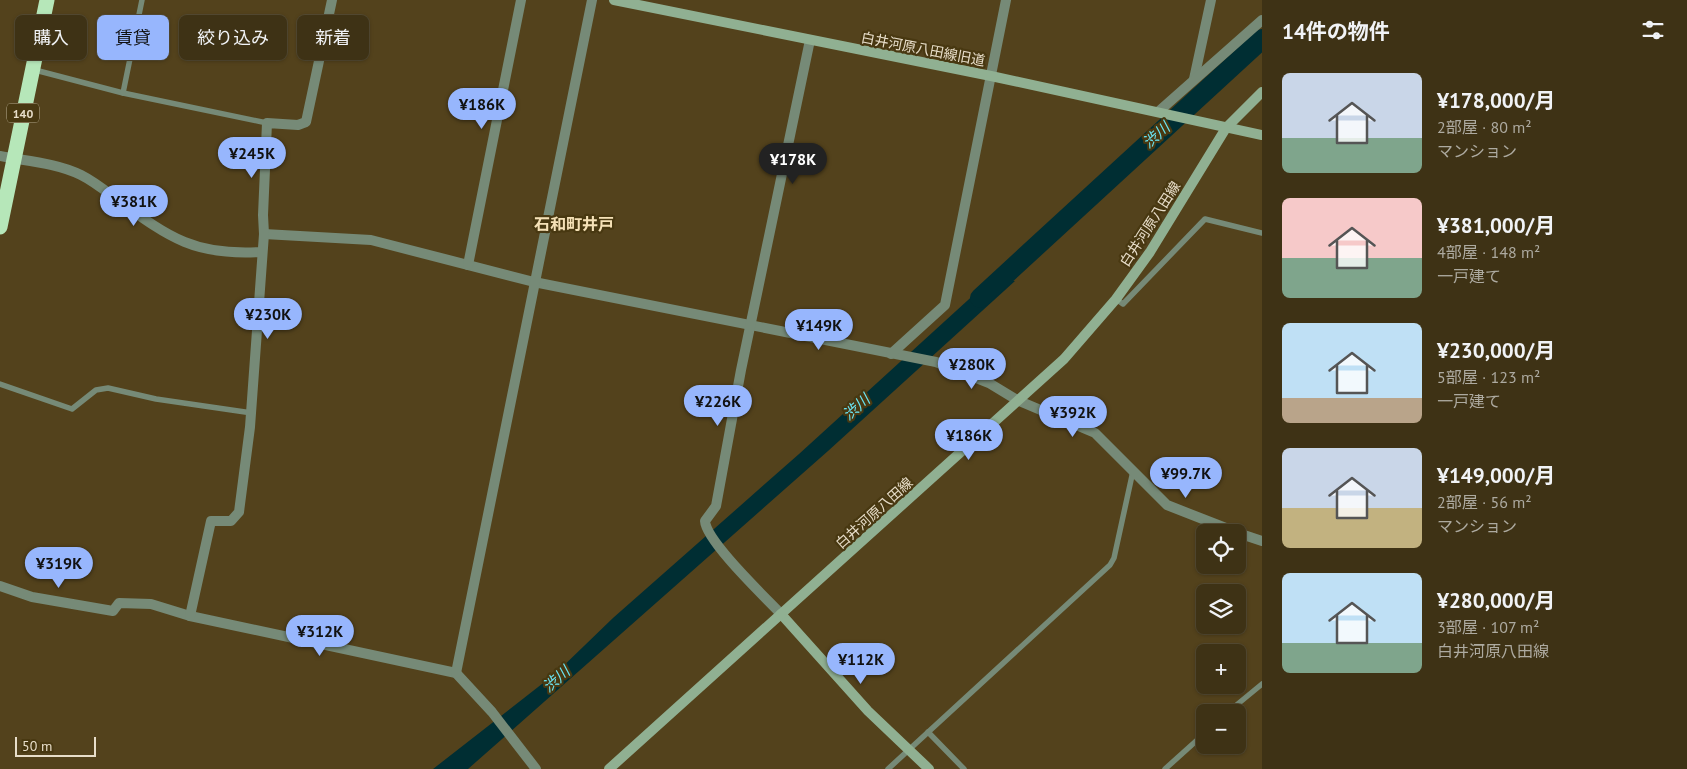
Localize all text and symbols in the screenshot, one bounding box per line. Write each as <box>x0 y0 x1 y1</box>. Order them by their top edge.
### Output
chip: 購入 <box>15 15 87 60</box>
chip: 賃貸 <box>97 15 169 60</box>
chip: 絞り込み <box>179 15 287 60</box>
chip: 新着 <box>297 15 369 60</box>
icon: filters <box>1639 16 1667 44</box>
text: 14件の物件 <box>1282 18 1390 45</box>
street label: 白井河原八田線旧道 <box>859 28 987 70</box>
text: ¥178,000/月 <box>1437 87 1555 114</box>
pin: ¥186K <box>447 88 517 130</box>
icon: home <box>1322 93 1382 153</box>
text: ¥186K <box>459 94 505 114</box>
road number: 140 <box>7 104 39 122</box>
water label: 渋川 <box>1138 117 1175 152</box>
text: 2部屋 · 80 m² <box>1437 117 1532 137</box>
pin: ¥245K <box>217 136 287 179</box>
text: マンション <box>1437 141 1517 161</box>
pin: ¥178K <box>758 142 828 185</box>
text: ¥245K <box>229 143 275 163</box>
text: ¥178K <box>770 149 816 169</box>
street label: 白井河原八田線 <box>1116 178 1184 270</box>
pin: ¥381K <box>99 184 169 227</box>
text: ¥381K <box>111 191 157 211</box>
text: ¥381,000/月 <box>1437 212 1555 239</box>
district label: 石和町井戸 <box>534 214 614 234</box>
icon: home <box>1322 218 1382 278</box>
text: 4部屋 · 148 m² <box>1437 242 1540 262</box>
text: 一戸建て <box>1437 266 1501 286</box>
pin: ¥230K <box>233 298 303 340</box>
text: ¥230K <box>245 304 291 324</box>
pin: ¥149K <box>784 308 854 351</box>
text: ¥149K <box>796 315 842 335</box>
text: ¥230,000/月 <box>1437 337 1555 364</box>
icon: home <box>1322 343 1382 403</box>
pin: ¥280K <box>937 348 1007 390</box>
text: ¥280K <box>949 354 995 374</box>
text: 5部屋 · 123 m² <box>1437 367 1540 387</box>
pin: ¥226K <box>683 384 753 427</box>
water label: 渋川 <box>838 389 875 424</box>
text: ¥226K <box>695 391 741 411</box>
text: 一戸建て <box>1437 391 1501 411</box>
pin: ¥392K <box>1038 396 1108 438</box>
text: ¥392K <box>1050 402 1096 422</box>
pin: ¥186K <box>934 418 1004 461</box>
text: ¥186K <box>946 425 992 445</box>
pin: ¥99.7K <box>1145 456 1227 499</box>
text: ¥149,000/月 <box>1437 462 1555 489</box>
text: ¥99.7K <box>1161 463 1211 483</box>
icon: home <box>1322 468 1382 528</box>
street label: 白井河原八田線 <box>832 474 916 552</box>
text: 2部屋 · 56 m² <box>1437 492 1532 512</box>
text: マンション <box>1437 516 1517 536</box>
map controls <box>1196 524 1246 754</box>
button: locate <box>1196 524 1246 574</box>
pin: ¥319K <box>24 546 94 589</box>
text: ¥319K <box>36 553 82 573</box>
button: layers <box>1196 584 1246 634</box>
text: ¥280,000/月 <box>1437 587 1555 614</box>
icon: home <box>1322 593 1382 653</box>
pin: ¥312K <box>285 614 355 657</box>
text: 3部屋 · 107 m² <box>1437 617 1539 637</box>
text: ¥312K <box>297 621 343 641</box>
text: 白井河原八田線 <box>1437 641 1549 661</box>
pin: ¥112K <box>826 642 896 685</box>
button: + <box>1196 644 1246 694</box>
text: ¥112K <box>838 649 884 669</box>
water label: 渋川 <box>538 661 575 696</box>
button: − <box>1196 704 1246 754</box>
scale bar <box>15 734 96 757</box>
text: 50 m <box>22 737 52 755</box>

